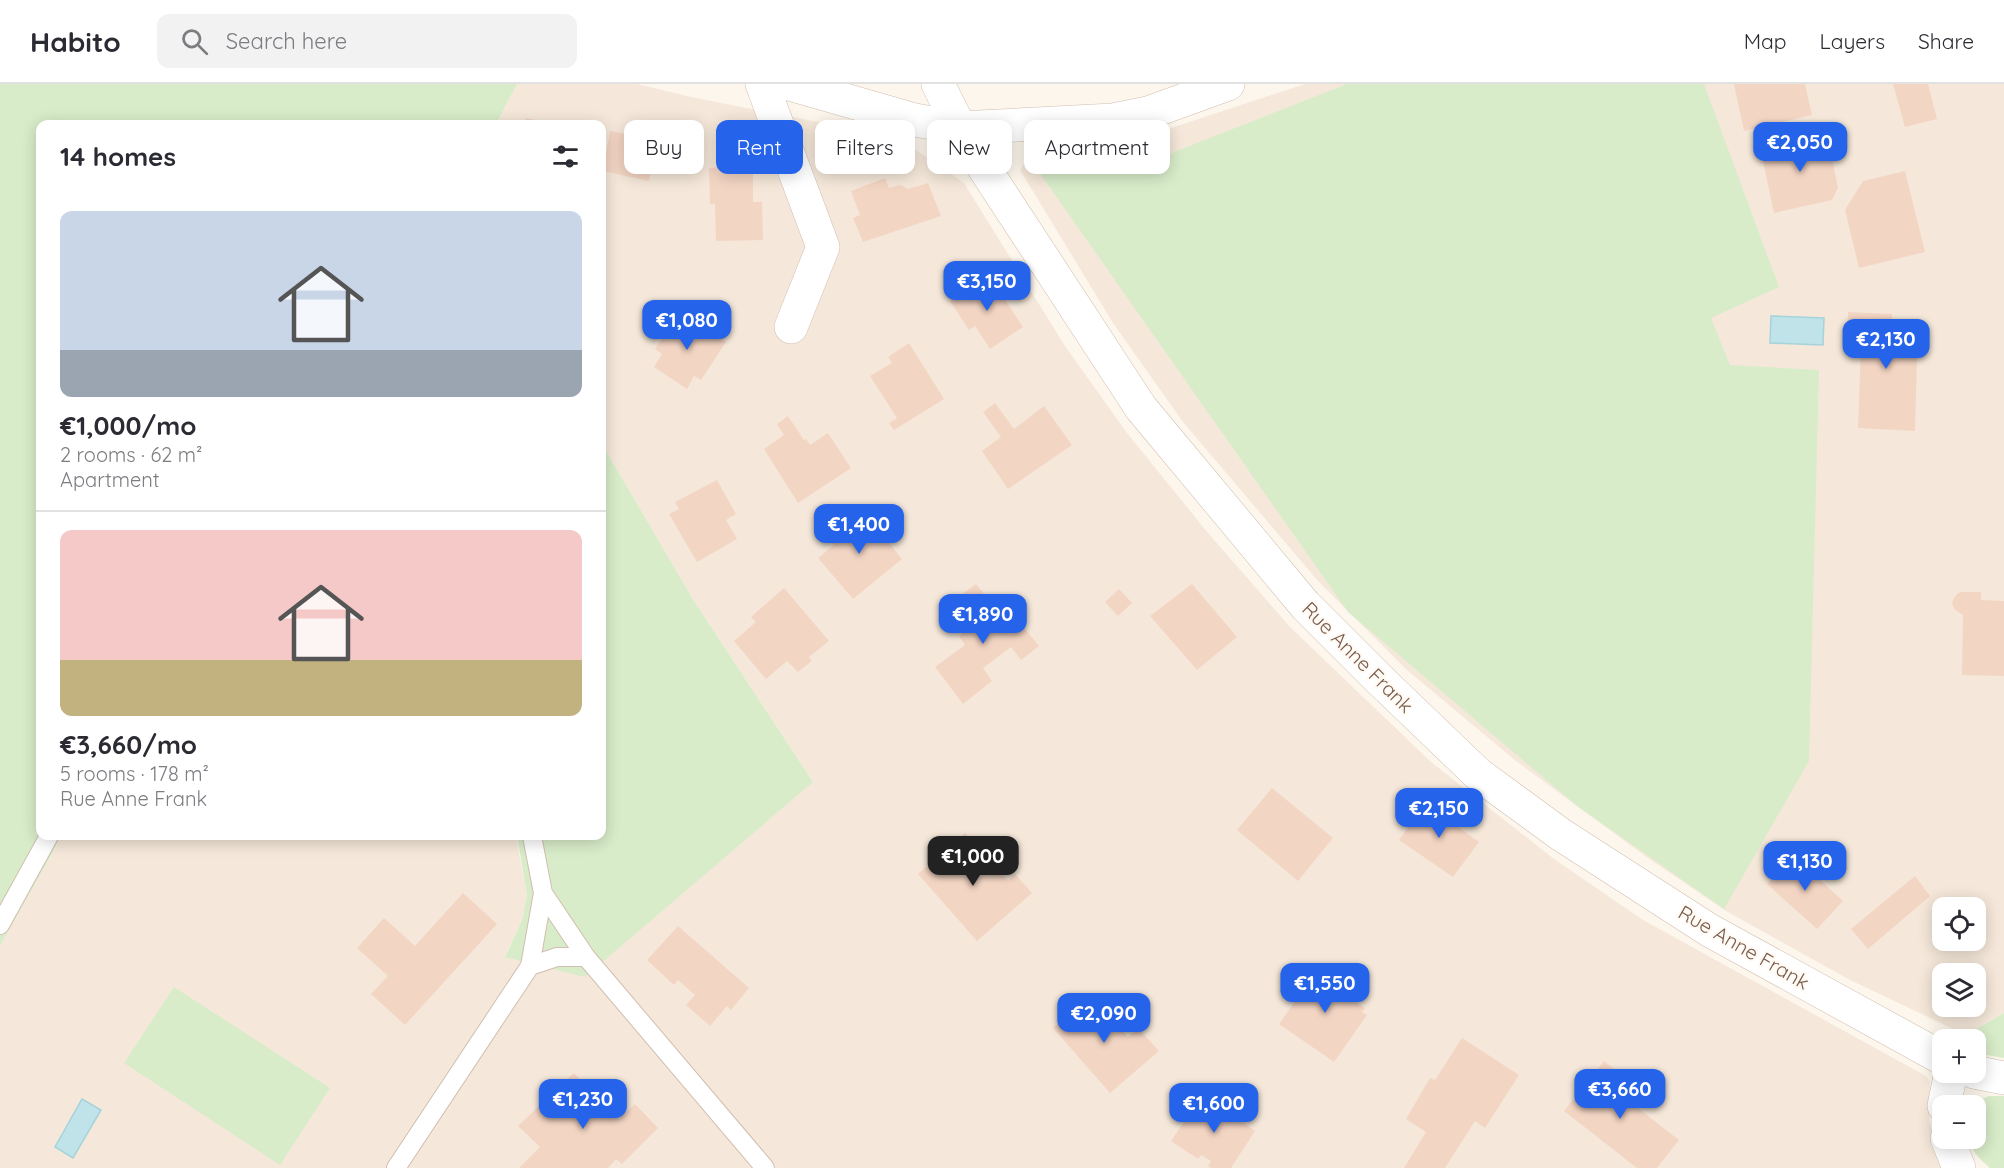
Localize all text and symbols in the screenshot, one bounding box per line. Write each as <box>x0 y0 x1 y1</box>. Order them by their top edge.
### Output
search box <box>157 14 577 68</box>
text: Habito <box>30 24 121 59</box>
icon: search <box>178 25 211 58</box>
text: Search here <box>226 27 347 55</box>
text: Map <box>1744 28 1787 54</box>
text: Layers <box>1820 28 1885 54</box>
text: Share <box>1918 28 1974 54</box>
chip: Buy <box>624 120 704 174</box>
chip: Rent <box>716 120 803 174</box>
chip: Filters <box>815 120 915 174</box>
chip: New <box>927 120 1012 174</box>
chip: Apartment <box>1024 120 1170 174</box>
pin: €2,050 <box>1751 122 1849 173</box>
text: €2,050 <box>1767 129 1833 154</box>
text: 14 homes <box>60 140 176 173</box>
icon: filters <box>549 140 582 173</box>
icon: home <box>267 250 375 358</box>
pin: €3,150 <box>938 261 1036 312</box>
text: €3,150 <box>958 268 1016 293</box>
pin: €1,080 <box>638 300 736 351</box>
text: €1,080 <box>656 307 718 332</box>
pin: €2,130 <box>1837 319 1935 370</box>
text: €2,130 <box>1857 326 1915 351</box>
text: €1,000/mo <box>60 409 196 442</box>
text: 2 rooms · 62 m² <box>60 442 202 467</box>
text: Apartment <box>60 467 160 492</box>
pin: €1,400 <box>810 504 908 555</box>
text: €1,400 <box>828 511 890 536</box>
icon: home <box>267 569 375 677</box>
pin: €1,890 <box>934 594 1032 645</box>
street label: Rue Anne Frank <box>1297 596 1419 718</box>
text: €1,890 <box>953 601 1013 626</box>
text: €3,660/mo <box>60 728 197 761</box>
text: 5 rooms · 178 m² <box>60 761 209 786</box>
text: Rue Anne Frank <box>60 786 207 811</box>
pin: €2,150 <box>1390 788 1488 839</box>
text: €2,150 <box>1409 795 1469 820</box>
pin: €1,000 <box>924 836 1022 887</box>
pin: €1,130 <box>1756 841 1854 892</box>
text: €1,000 <box>942 843 1004 868</box>
text: €1,130 <box>1777 848 1833 873</box>
map controls <box>1932 897 1986 1149</box>
button: locate <box>1932 897 1986 951</box>
street label: Rue Anne Frank <box>1674 899 1814 995</box>
pin: €1,550 <box>1276 963 1374 1014</box>
button: layers <box>1932 963 1986 1017</box>
text: €1,550 <box>1294 970 1356 995</box>
pin: €2,090 <box>1055 993 1153 1044</box>
text: €2,090 <box>1071 1000 1137 1025</box>
button: + <box>1932 1029 1986 1083</box>
pin: €3,660 <box>1571 1069 1669 1120</box>
text: €3,660 <box>1588 1076 1652 1101</box>
pin: €1,230 <box>534 1079 632 1130</box>
pin: €1,600 <box>1165 1083 1263 1134</box>
text: €1,230 <box>553 1086 613 1111</box>
text: €1,600 <box>1183 1090 1245 1115</box>
button: − <box>1932 1095 1986 1149</box>

